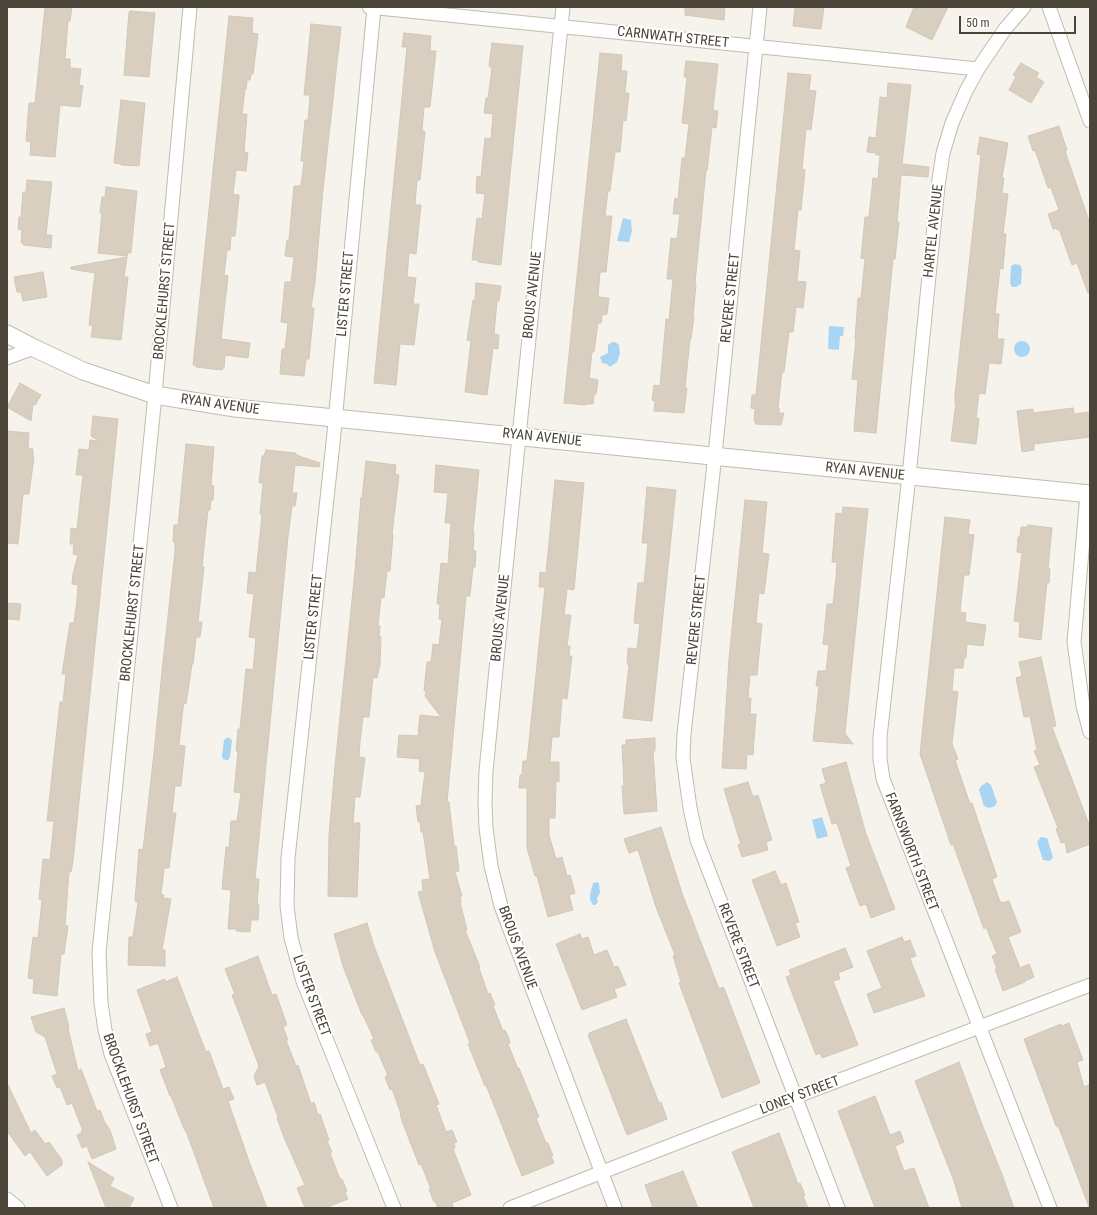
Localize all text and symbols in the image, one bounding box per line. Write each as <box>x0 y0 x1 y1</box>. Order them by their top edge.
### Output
scale bar <box>961 8 1078 34</box>
text: 50 m <box>966 16 990 30</box>
street label: CARNWATH STREET <box>616 24 730 52</box>
street label: HARTEL AVENUE <box>921 184 947 278</box>
street label: BROCKLEHURST STREET <box>151 222 179 360</box>
street label: LISTER STREET <box>334 251 358 337</box>
street label: BROUS AVENUE <box>520 251 546 339</box>
street label: REVERE STREET <box>718 252 744 344</box>
street label: RYAN AVENUE <box>179 391 261 419</box>
street label: RYAN AVENUE <box>502 425 582 451</box>
street label: RYAN AVENUE <box>825 459 905 485</box>
street label: BROCKLEHURST STREET <box>117 544 149 682</box>
street label: LISTER STREET <box>301 574 327 660</box>
street label: BROUS AVENUE <box>488 574 514 662</box>
street label: REVERE STREET <box>684 574 710 666</box>
street label: FARNSWORTH STREET <box>881 790 941 914</box>
street label: REVERE STREET <box>714 901 762 991</box>
street label: BROUS AVENUE <box>494 904 540 992</box>
street label: LISTER STREET <box>288 953 334 1039</box>
street label: BROCKLEHURST STREET <box>99 1031 161 1167</box>
street label: LONEY STREET <box>758 1073 842 1119</box>

